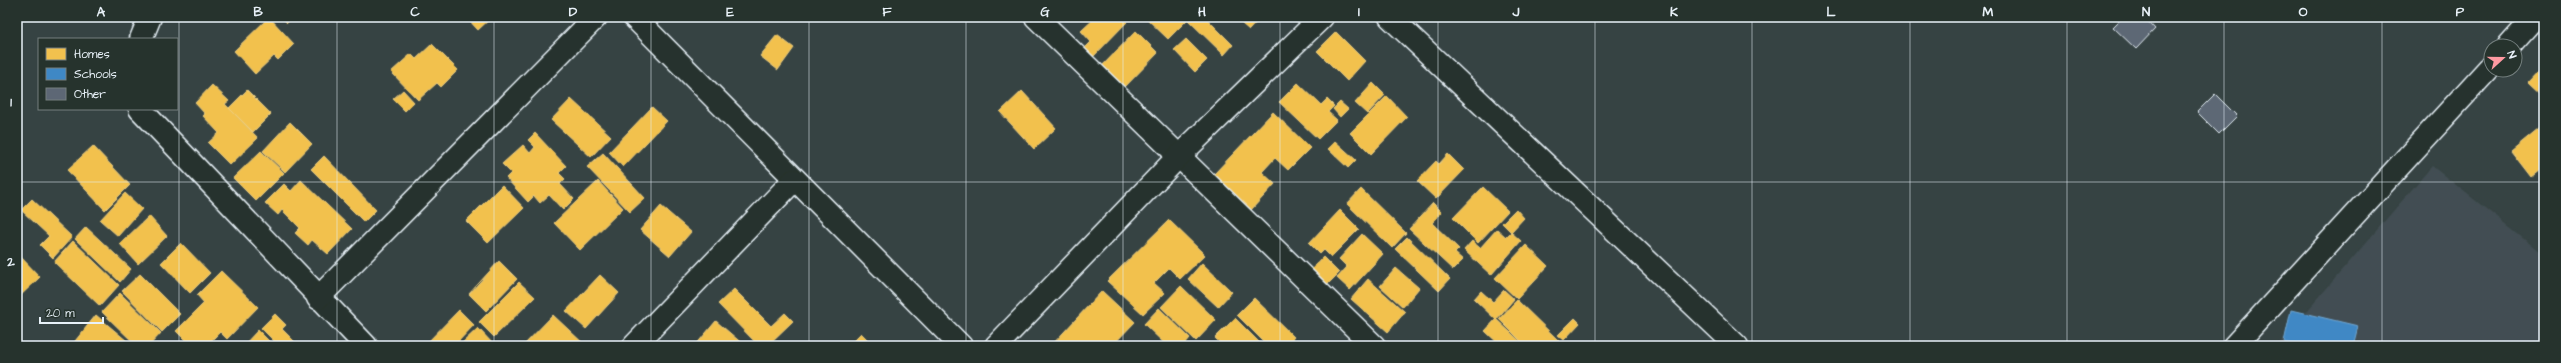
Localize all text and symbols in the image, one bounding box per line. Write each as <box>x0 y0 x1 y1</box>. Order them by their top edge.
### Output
text: A <box>97 3 106 21</box>
text: B <box>253 3 263 21</box>
text: C <box>410 3 420 21</box>
text: D <box>569 3 578 21</box>
text: E <box>726 3 734 21</box>
text: F <box>882 3 892 21</box>
text: G <box>1040 3 1050 21</box>
text: H <box>1198 3 1206 21</box>
text: I <box>1358 3 1360 21</box>
text: J <box>1512 3 1520 21</box>
text: K <box>1670 3 1678 21</box>
text: L <box>1826 3 1836 21</box>
text: M <box>1983 3 1994 21</box>
text: N <box>2142 3 2150 21</box>
text: O <box>2299 3 2308 21</box>
text: P <box>2456 3 2465 21</box>
legend <box>38 38 178 110</box>
north arrow <box>2483 38 2523 78</box>
text: Homes <box>74 46 110 63</box>
text: N <box>2504 49 2520 61</box>
text: Schools <box>74 66 117 83</box>
text: Other <box>74 86 106 103</box>
text: 1 <box>10 93 12 111</box>
text: 2 <box>6 253 15 271</box>
scale bar <box>40 299 103 325</box>
text: 20 m <box>46 305 75 322</box>

